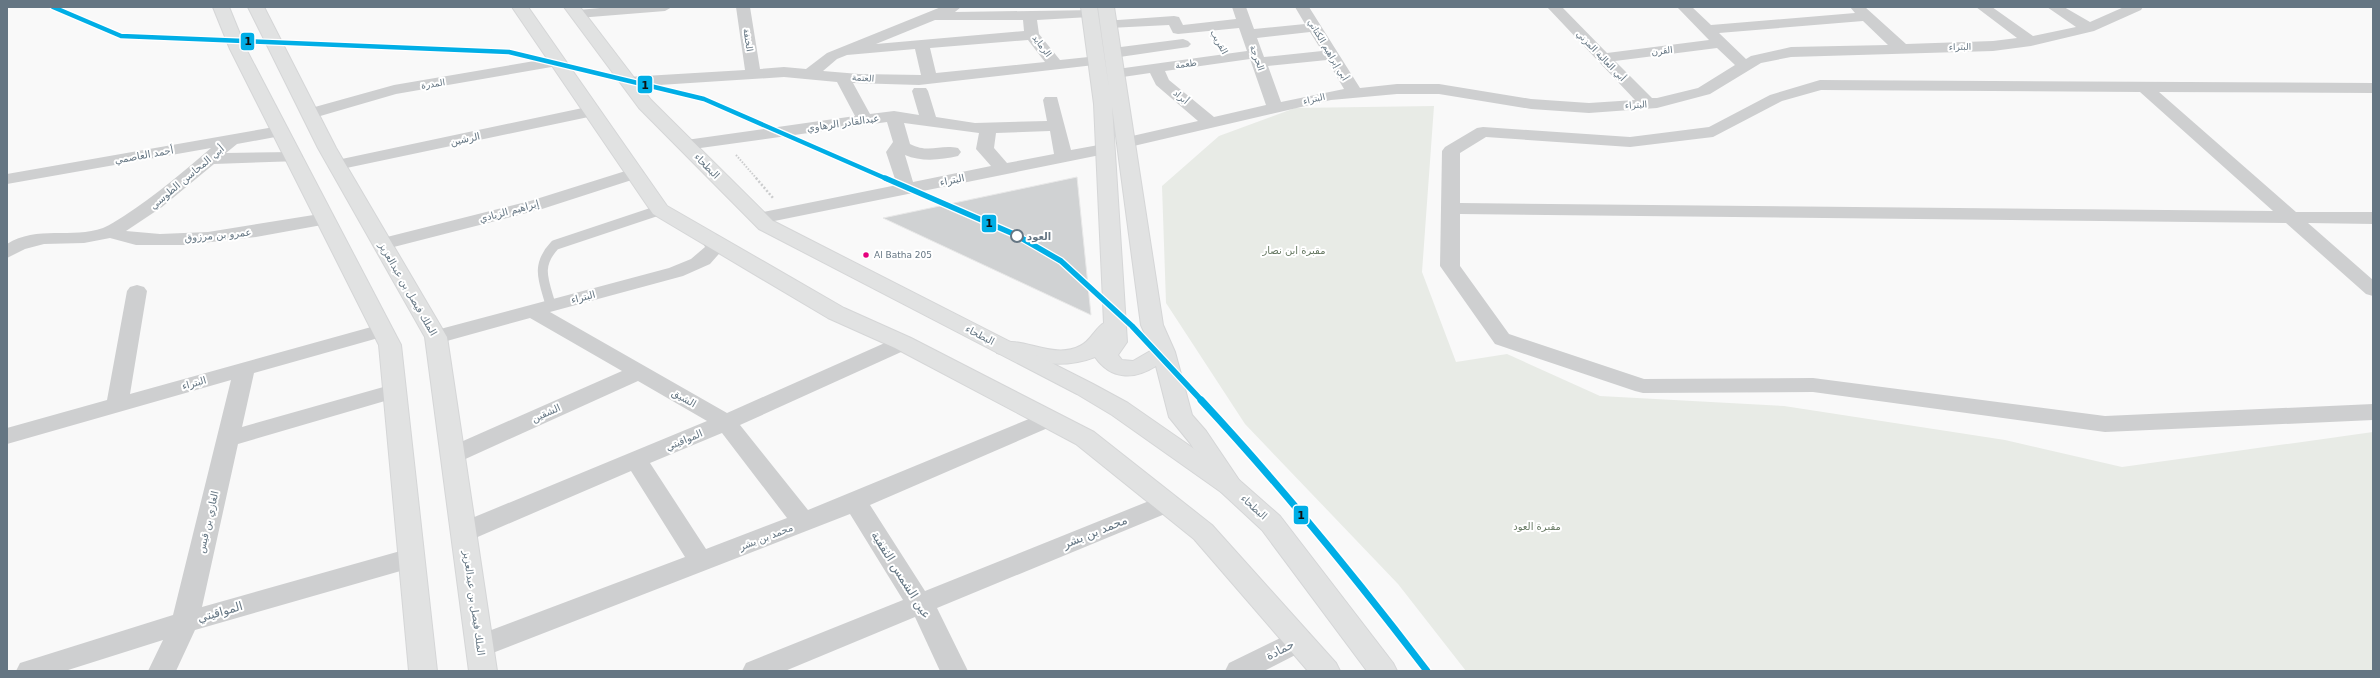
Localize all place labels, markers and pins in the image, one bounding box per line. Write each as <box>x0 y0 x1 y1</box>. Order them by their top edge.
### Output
marker: العود <box>1010 229 1024 243</box>
place label: العود <box>1027 231 1051 243</box>
marker: Al Batha 205 <box>861 250 871 260</box>
place label: Al Batha 205 <box>874 250 932 260</box>

